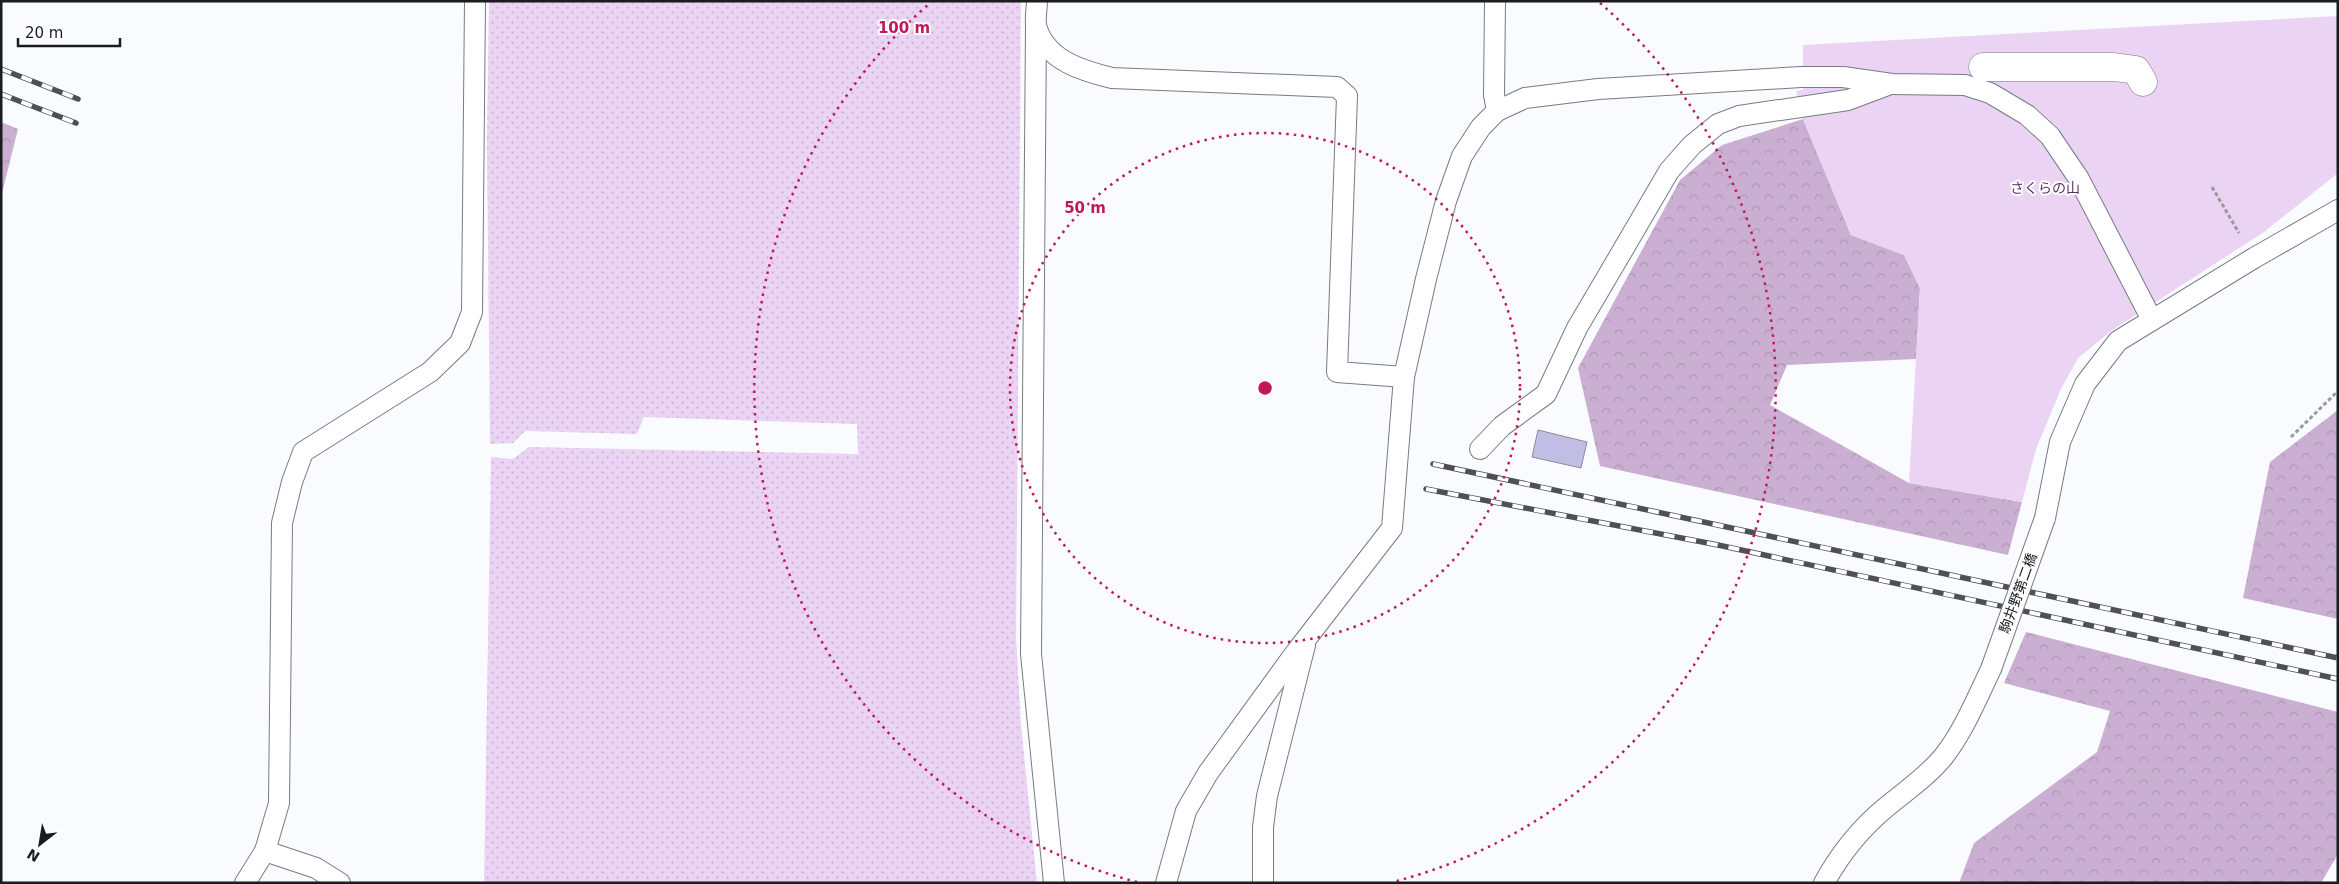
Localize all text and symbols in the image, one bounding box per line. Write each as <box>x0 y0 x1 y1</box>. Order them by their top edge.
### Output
scale bar <box>18 15 120 47</box>
text: 100 m <box>878 19 930 37</box>
text: 20 m <box>25 24 63 42</box>
park label: さくらの山 <box>2010 180 2080 196</box>
text: 50 m <box>1064 199 1106 217</box>
centre of rings <box>1256 379 1274 397</box>
street label: 駒井野第二橋 <box>1996 551 2040 635</box>
north arrow <box>15 819 65 869</box>
text: N <box>24 845 42 865</box>

